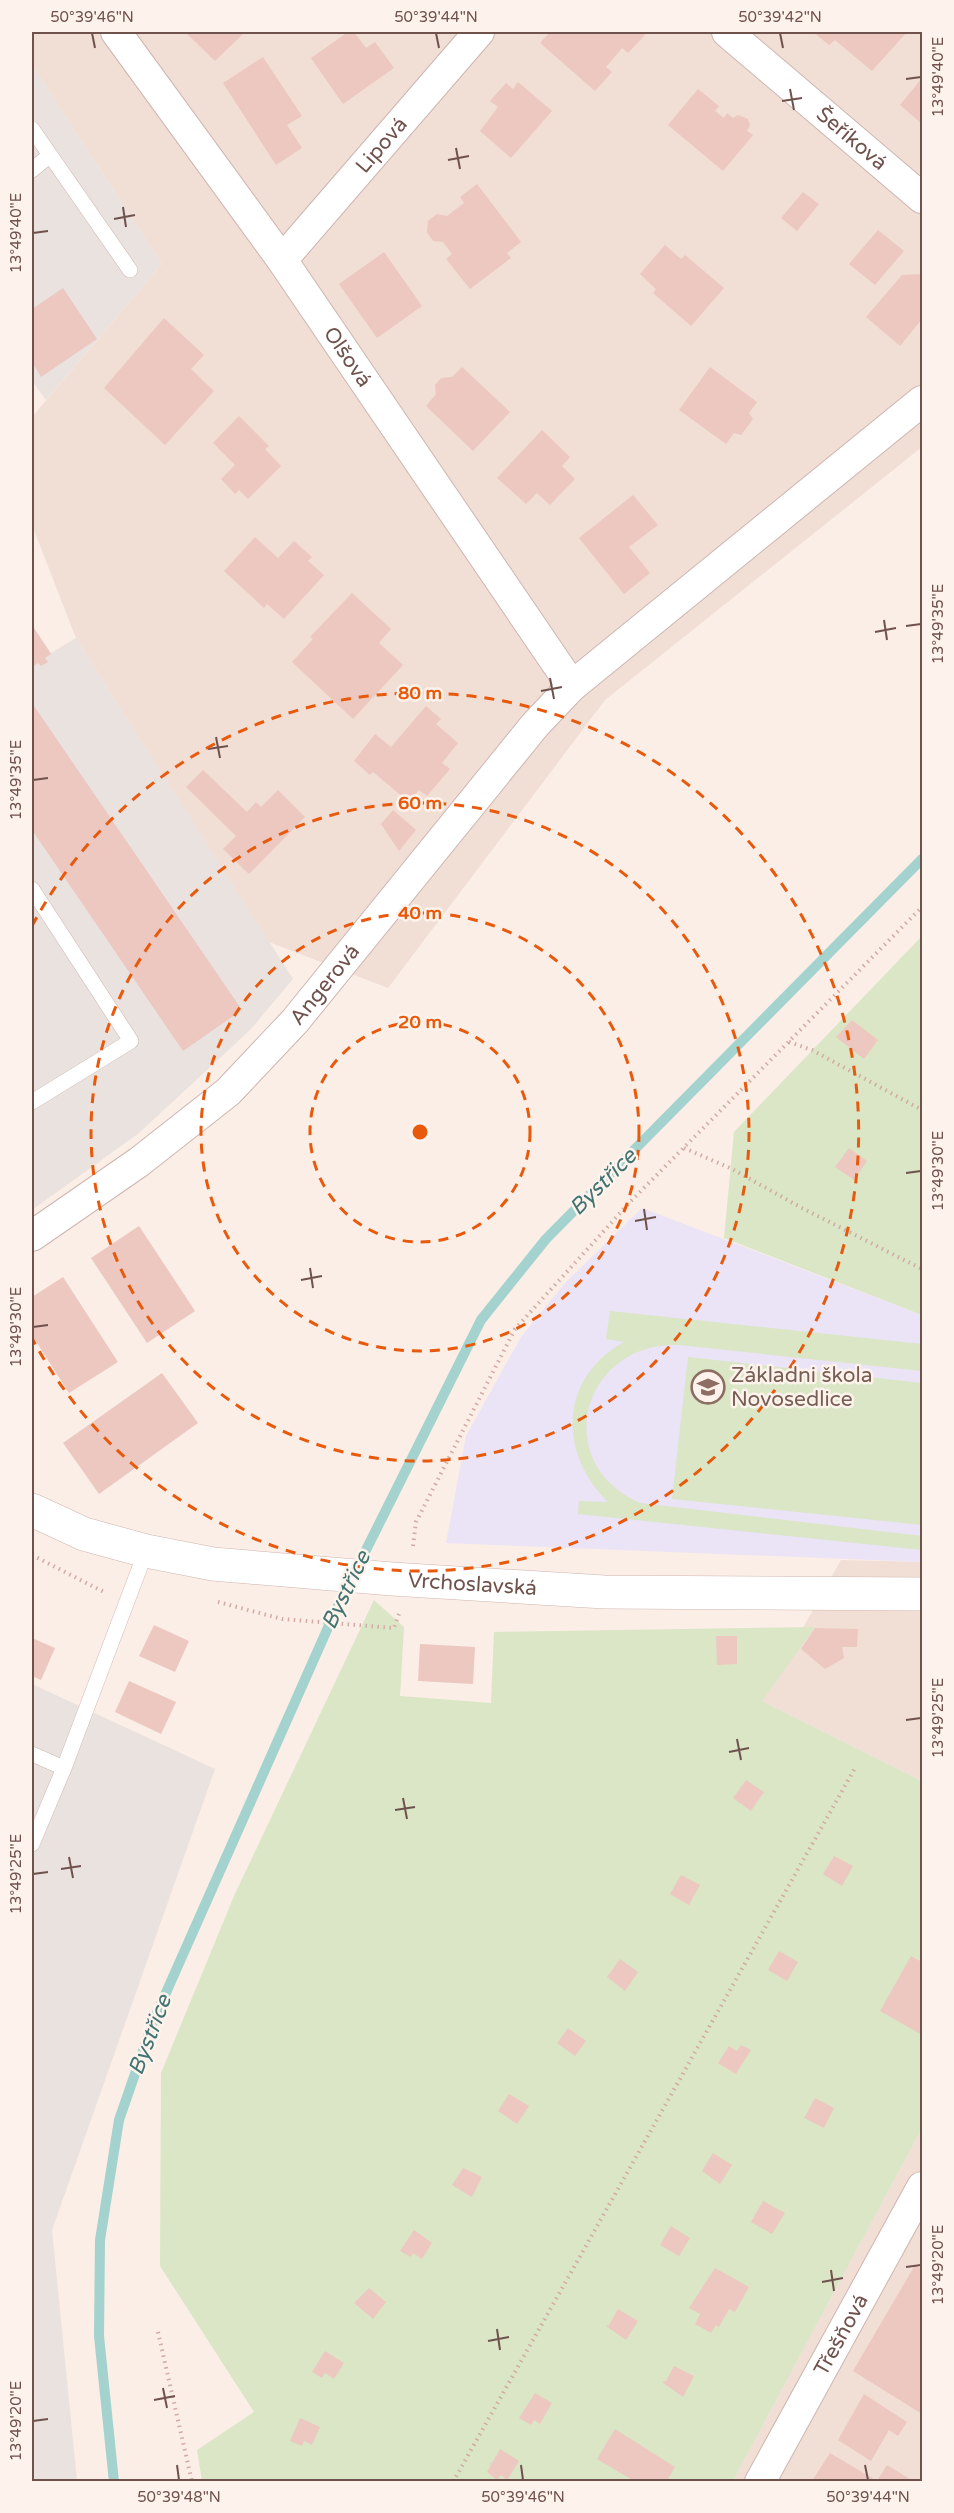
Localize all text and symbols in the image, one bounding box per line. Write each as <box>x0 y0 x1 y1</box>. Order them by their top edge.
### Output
text: 50°39'46"N <box>50 8 134 26</box>
text: 50°39'44"N <box>394 8 478 26</box>
text: 50°39'42"N <box>738 8 822 26</box>
text: 13°49'40"E <box>929 37 947 117</box>
street label: Šeříková <box>811 101 892 175</box>
street label: Lipová <box>350 112 412 178</box>
text: 13°49'40"E <box>7 193 25 273</box>
street label: Olšová <box>318 322 377 392</box>
text: 13°49'35"E <box>929 584 947 664</box>
text: 80 m <box>398 682 442 704</box>
text: 13°49'35"E <box>7 740 25 820</box>
text: 60 m <box>398 792 442 814</box>
text: 40 m <box>398 902 442 924</box>
street label: Angerová <box>284 939 365 1030</box>
text: 20 m <box>398 1011 442 1033</box>
centre of rings <box>410 1122 430 1142</box>
text: 13°49'30"E <box>929 1131 947 1211</box>
water label: Bystřice <box>564 1142 643 1221</box>
text: 13°49'30"E <box>7 1287 25 1367</box>
place label: Základni škola Novosedlice <box>731 1363 873 1412</box>
school or university icon: Základni škola Novosedlice <box>690 1369 726 1405</box>
water label: Bystřice <box>316 1545 377 1633</box>
street label: Vrchoslavská <box>407 1567 538 1600</box>
text: 13°49'25"E <box>929 1678 947 1758</box>
text: 13°49'25"E <box>7 1834 25 1914</box>
water label: Bystřice <box>123 1990 178 2079</box>
text: 13°49'20"E <box>929 2225 947 2305</box>
street label: Třešňová <box>808 2290 873 2380</box>
text: 13°49'20"E <box>7 2381 25 2461</box>
text: 50°39'48"N <box>137 2488 221 2506</box>
text: 50°39'46"N <box>481 2488 565 2506</box>
text: 50°39'44"N <box>826 2488 910 2506</box>

